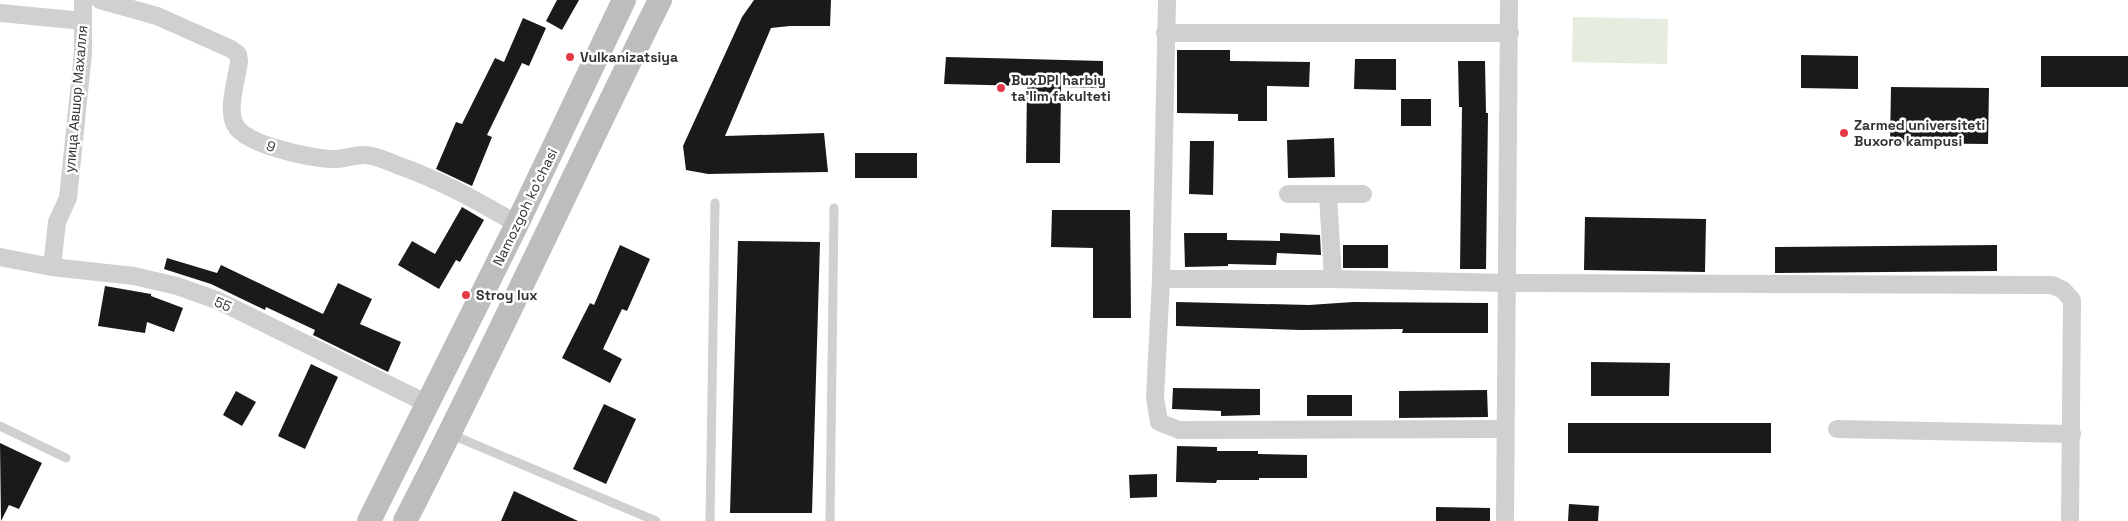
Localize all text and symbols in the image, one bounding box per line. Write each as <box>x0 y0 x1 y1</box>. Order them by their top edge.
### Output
street label: улица Авшор Махалля <box>61 25 91 173</box>
place label: Vulkanizatsiya <box>580 48 678 66</box>
marker: Vulkanizatsiya <box>564 51 576 63</box>
place label: BuxDPI harbiy ta'lim fakulteti <box>1011 71 1111 105</box>
marker: BuxDPI harbiy ta'lim fakulteti <box>995 82 1007 94</box>
place label: Zarmed universiteti Buxoro kampusi <box>1854 116 1985 150</box>
marker: Zarmed universiteti Buxoro kampusi <box>1838 127 1850 139</box>
street label: 9 <box>264 136 278 156</box>
street label: Namozgoh ko'chasi <box>489 145 561 269</box>
place label: Stroy lux <box>476 286 538 304</box>
marker: Stroy lux <box>460 289 472 301</box>
street label: 55 <box>212 292 234 316</box>

